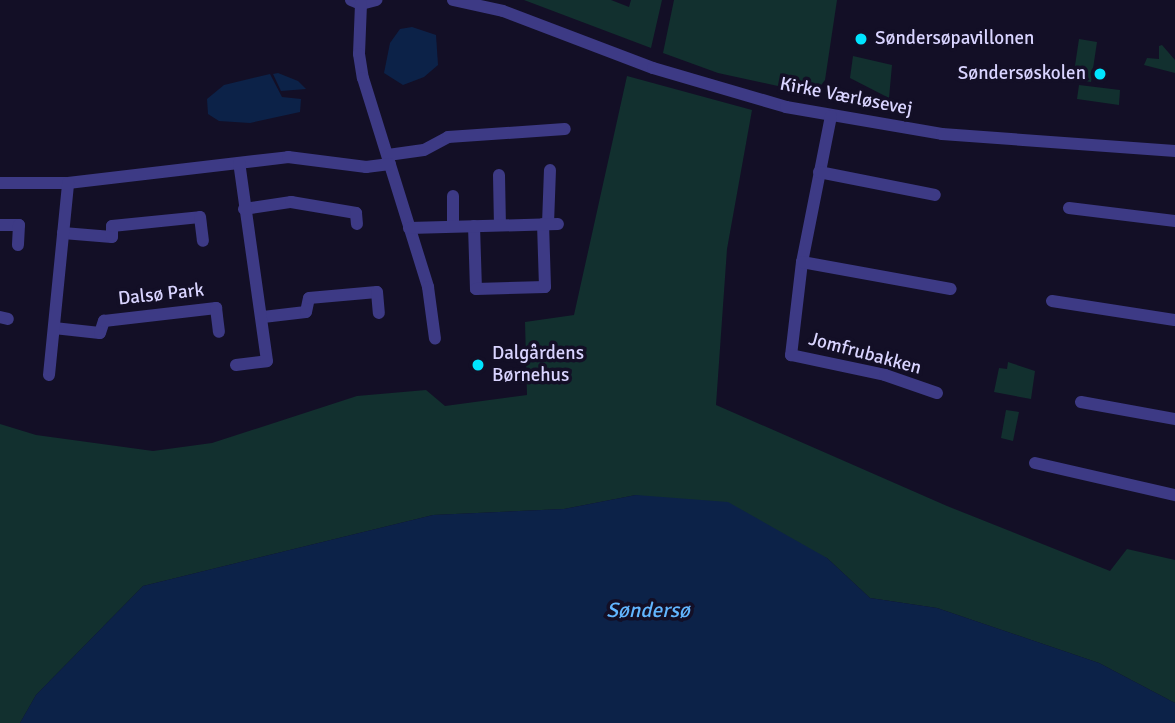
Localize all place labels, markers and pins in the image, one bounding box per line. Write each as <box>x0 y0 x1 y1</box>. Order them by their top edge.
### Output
place label: Søndersøpavillonen <box>875 28 1034 50</box>
marker: Søndersøpavillonen <box>853 31 869 47</box>
place label: Søndersøskolen <box>958 63 1086 85</box>
marker: Søndersøskolen <box>1092 66 1108 82</box>
place label: Dalgårdens Børnehus <box>492 343 584 387</box>
marker: Dalgårdens Børnehus <box>470 357 486 373</box>

